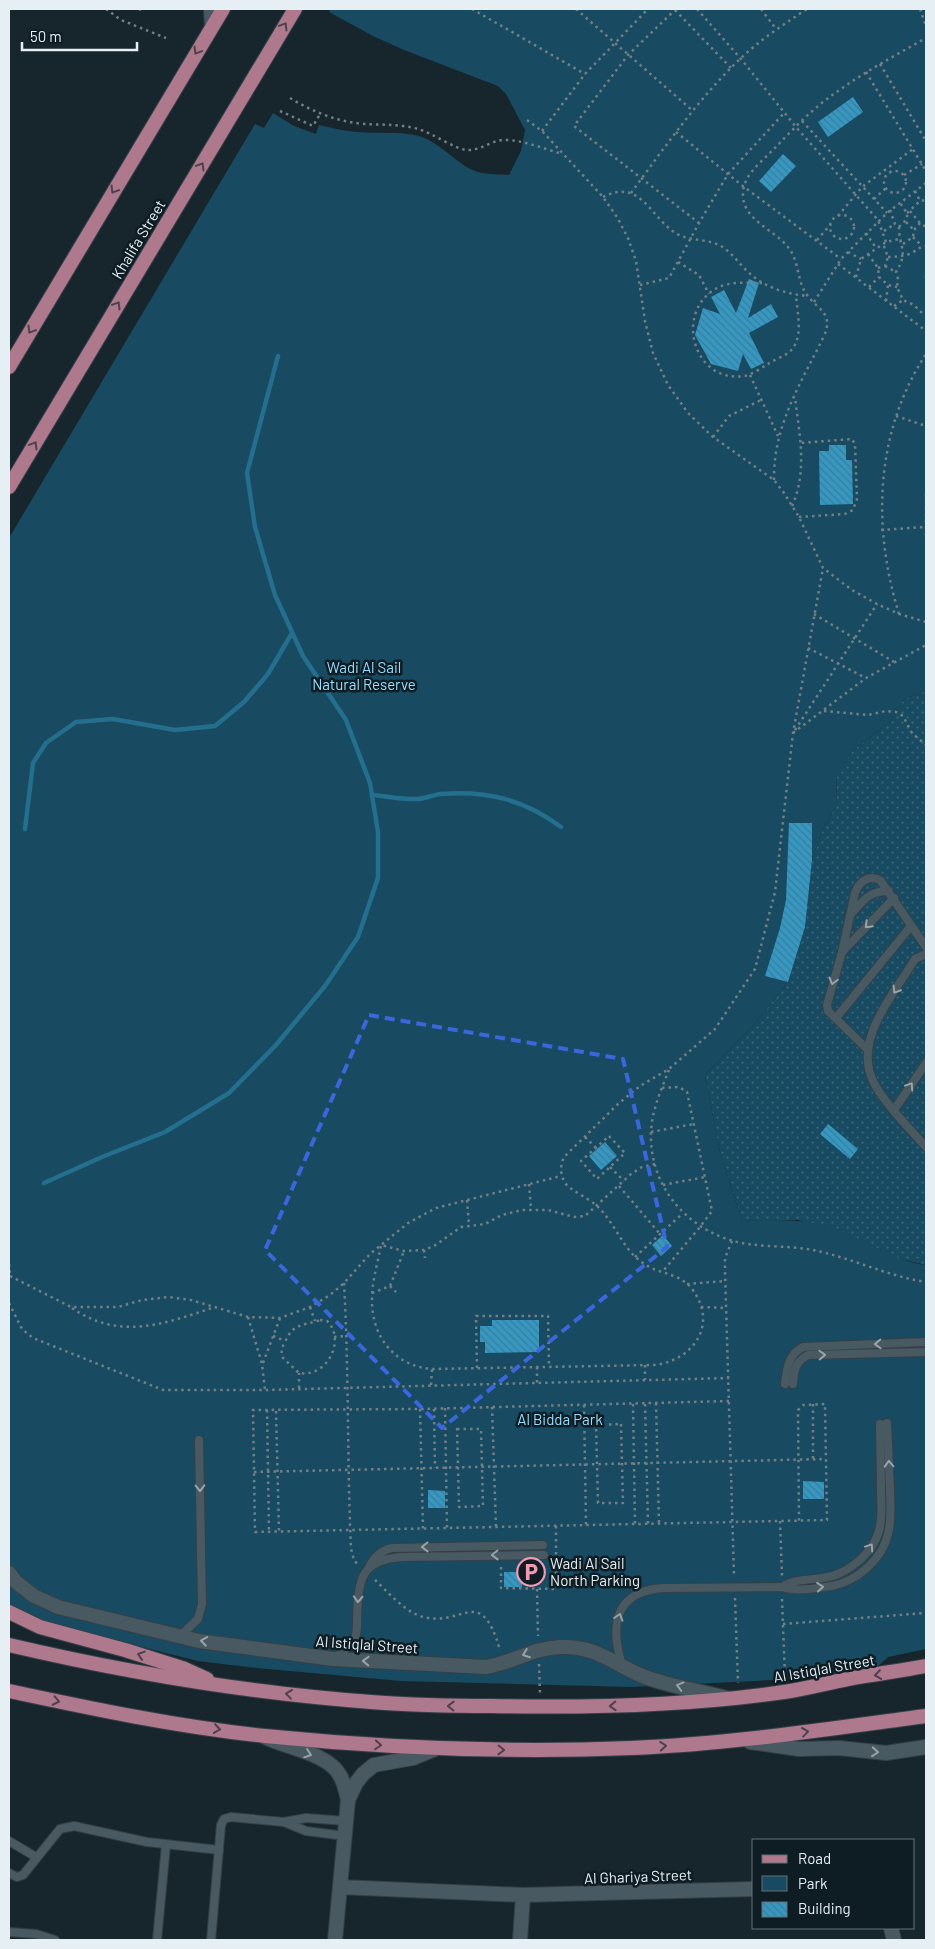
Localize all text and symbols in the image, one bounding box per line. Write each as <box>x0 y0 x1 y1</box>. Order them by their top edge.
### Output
scale bar <box>22 20 138 52</box>
one-way arrow <box>278 23 288 32</box>
text: 50 m <box>30 27 62 45</box>
one-way arrow <box>194 45 204 54</box>
one-way arrow <box>194 162 204 171</box>
one-way arrow <box>111 185 121 194</box>
street label: Khalifa Street <box>107 196 169 282</box>
one-way arrow <box>111 302 121 311</box>
one-way arrow <box>27 324 37 333</box>
one-way arrow <box>27 441 37 450</box>
park label: Wadi Al Sail Natural Reserve <box>312 658 416 693</box>
one-way arrow <box>865 919 874 928</box>
one-way arrow <box>828 976 839 985</box>
one-way arrow <box>893 984 902 994</box>
one-way arrow <box>904 1082 913 1092</box>
one-way arrow <box>873 1338 881 1349</box>
one-way arrow <box>818 1350 826 1360</box>
park label: Al Bidda Park <box>517 1410 603 1428</box>
one-way arrow <box>883 1460 894 1468</box>
one-way arrow <box>195 1485 205 1493</box>
one-way arrow <box>420 1542 428 1553</box>
one-way arrow <box>864 1543 873 1552</box>
one-way arrow <box>491 1550 499 1560</box>
place label: Wadi Al Sail North Parking <box>550 1554 640 1589</box>
parking icon: Wadi Al Sail North Parking <box>516 1557 546 1587</box>
one-way arrow <box>817 1582 825 1593</box>
one-way arrow <box>353 1595 364 1603</box>
one-way arrow <box>614 1613 624 1622</box>
street label: Al Istiqlal Street <box>315 1631 419 1657</box>
one-way arrow <box>200 1637 209 1647</box>
one-way arrow <box>522 1648 530 1658</box>
one-way arrow <box>137 1650 146 1660</box>
street label: Al Istiqlal Street <box>772 1650 876 1686</box>
one-way arrow <box>361 1655 369 1666</box>
one-way arrow <box>874 1669 883 1679</box>
one-way arrow <box>676 1681 684 1691</box>
one-way arrow <box>284 1689 292 1700</box>
one-way arrow <box>52 1695 61 1706</box>
one-way arrow <box>446 1700 454 1711</box>
one-way arrow <box>609 1700 617 1711</box>
one-way arrow <box>212 1723 221 1733</box>
one-way arrow <box>801 1727 809 1738</box>
one-way arrow <box>374 1739 382 1750</box>
one-way arrow <box>659 1741 667 1752</box>
one-way arrow <box>497 1745 505 1755</box>
one-way arrow <box>871 1746 879 1757</box>
one-way arrow <box>303 1748 312 1758</box>
legend <box>752 1839 915 1929</box>
text: Road <box>798 1849 831 1867</box>
street label: Al Ghariya Street <box>584 1865 692 1887</box>
text: Park <box>798 1874 828 1892</box>
text: Building <box>798 1899 851 1917</box>

